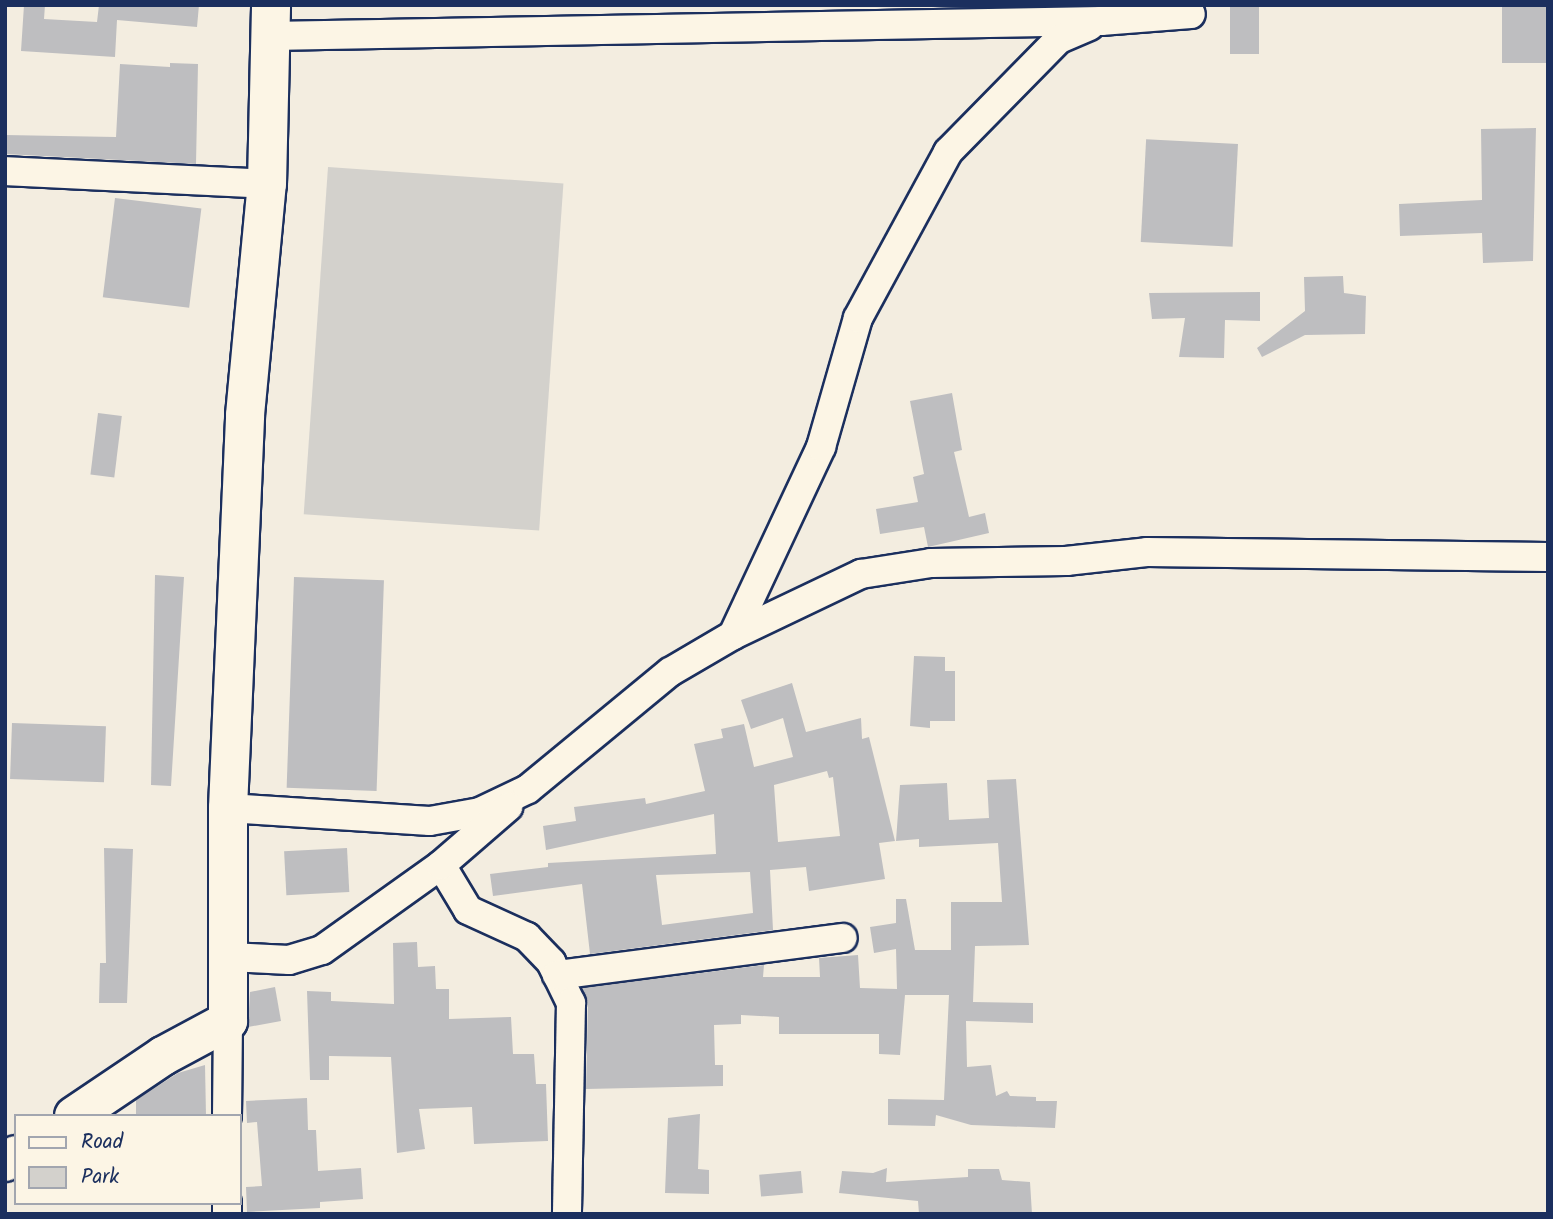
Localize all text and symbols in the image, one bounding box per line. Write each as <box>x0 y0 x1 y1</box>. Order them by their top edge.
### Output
legend <box>14 1114 242 1205</box>
text: Road <box>81 1126 123 1159</box>
text: Park <box>81 1161 119 1194</box>

